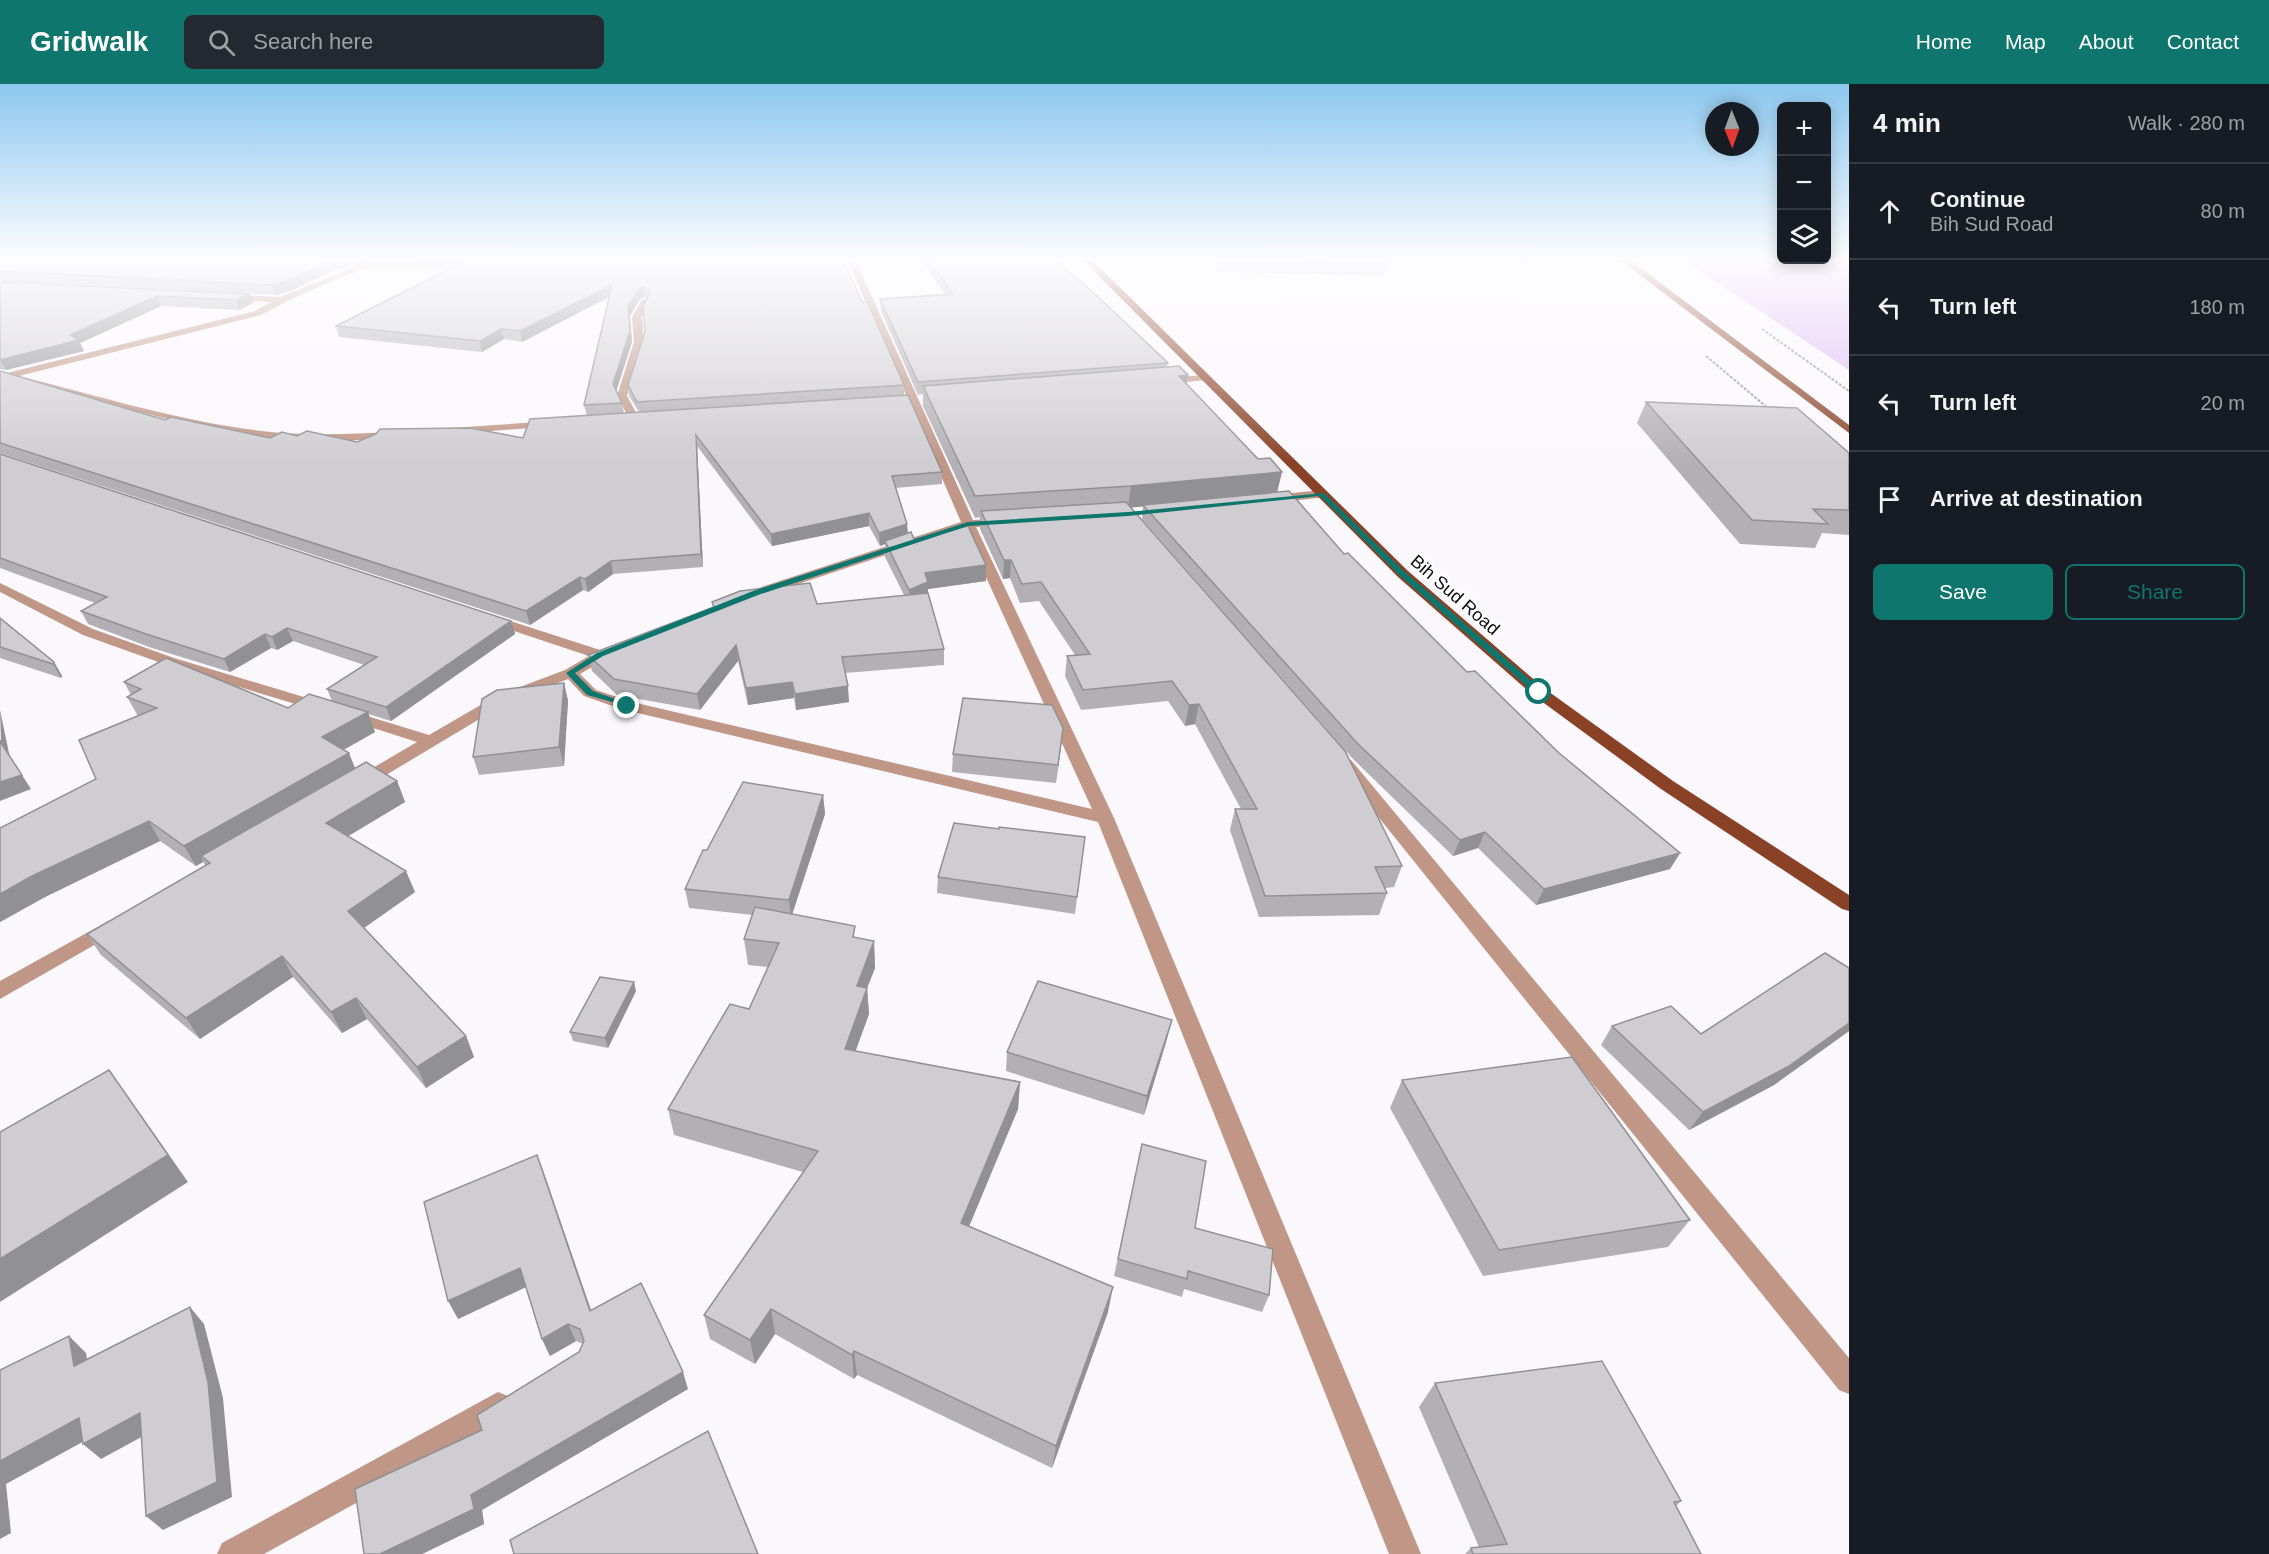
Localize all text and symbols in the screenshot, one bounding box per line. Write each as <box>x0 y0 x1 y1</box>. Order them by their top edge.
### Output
search box <box>184 15 604 69</box>
text: Gridwalk <box>30 26 148 57</box>
icon: search <box>205 26 238 59</box>
text: Search here <box>253 29 373 54</box>
text: Home <box>1916 30 1972 53</box>
text: Map <box>2005 30 2046 53</box>
text: About <box>2079 30 2134 53</box>
text: Contact <box>2167 30 2239 53</box>
north arrow <box>1705 102 1759 156</box>
map controls <box>1777 102 1831 264</box>
button: + <box>1777 102 1831 156</box>
text: 4 min <box>1873 108 1941 138</box>
text: Walk · 280 m <box>2128 112 2245 134</box>
button: − <box>1777 156 1831 210</box>
text: Continue <box>1930 187 2025 212</box>
icon: ahead <box>1873 195 1906 228</box>
text: 80 m <box>2201 200 2245 222</box>
button: layers <box>1777 210 1831 264</box>
text: Bih Sud Road <box>1930 213 2053 235</box>
icon: left <box>1873 291 1906 324</box>
text: Turn left <box>1930 294 2016 319</box>
text: 180 m <box>2189 296 2245 318</box>
icon: left <box>1873 387 1906 420</box>
text: Turn left <box>1930 390 2016 415</box>
text: 20 m <box>2201 392 2245 414</box>
icon: arrive <box>1873 483 1906 516</box>
text: Arrive at destination <box>1930 486 2143 511</box>
street label: Bih Sud Road <box>1407 551 1503 639</box>
button: Save <box>1873 564 2053 620</box>
button: Share <box>2065 564 2245 620</box>
route start <box>1525 678 1551 704</box>
route end <box>613 692 639 718</box>

